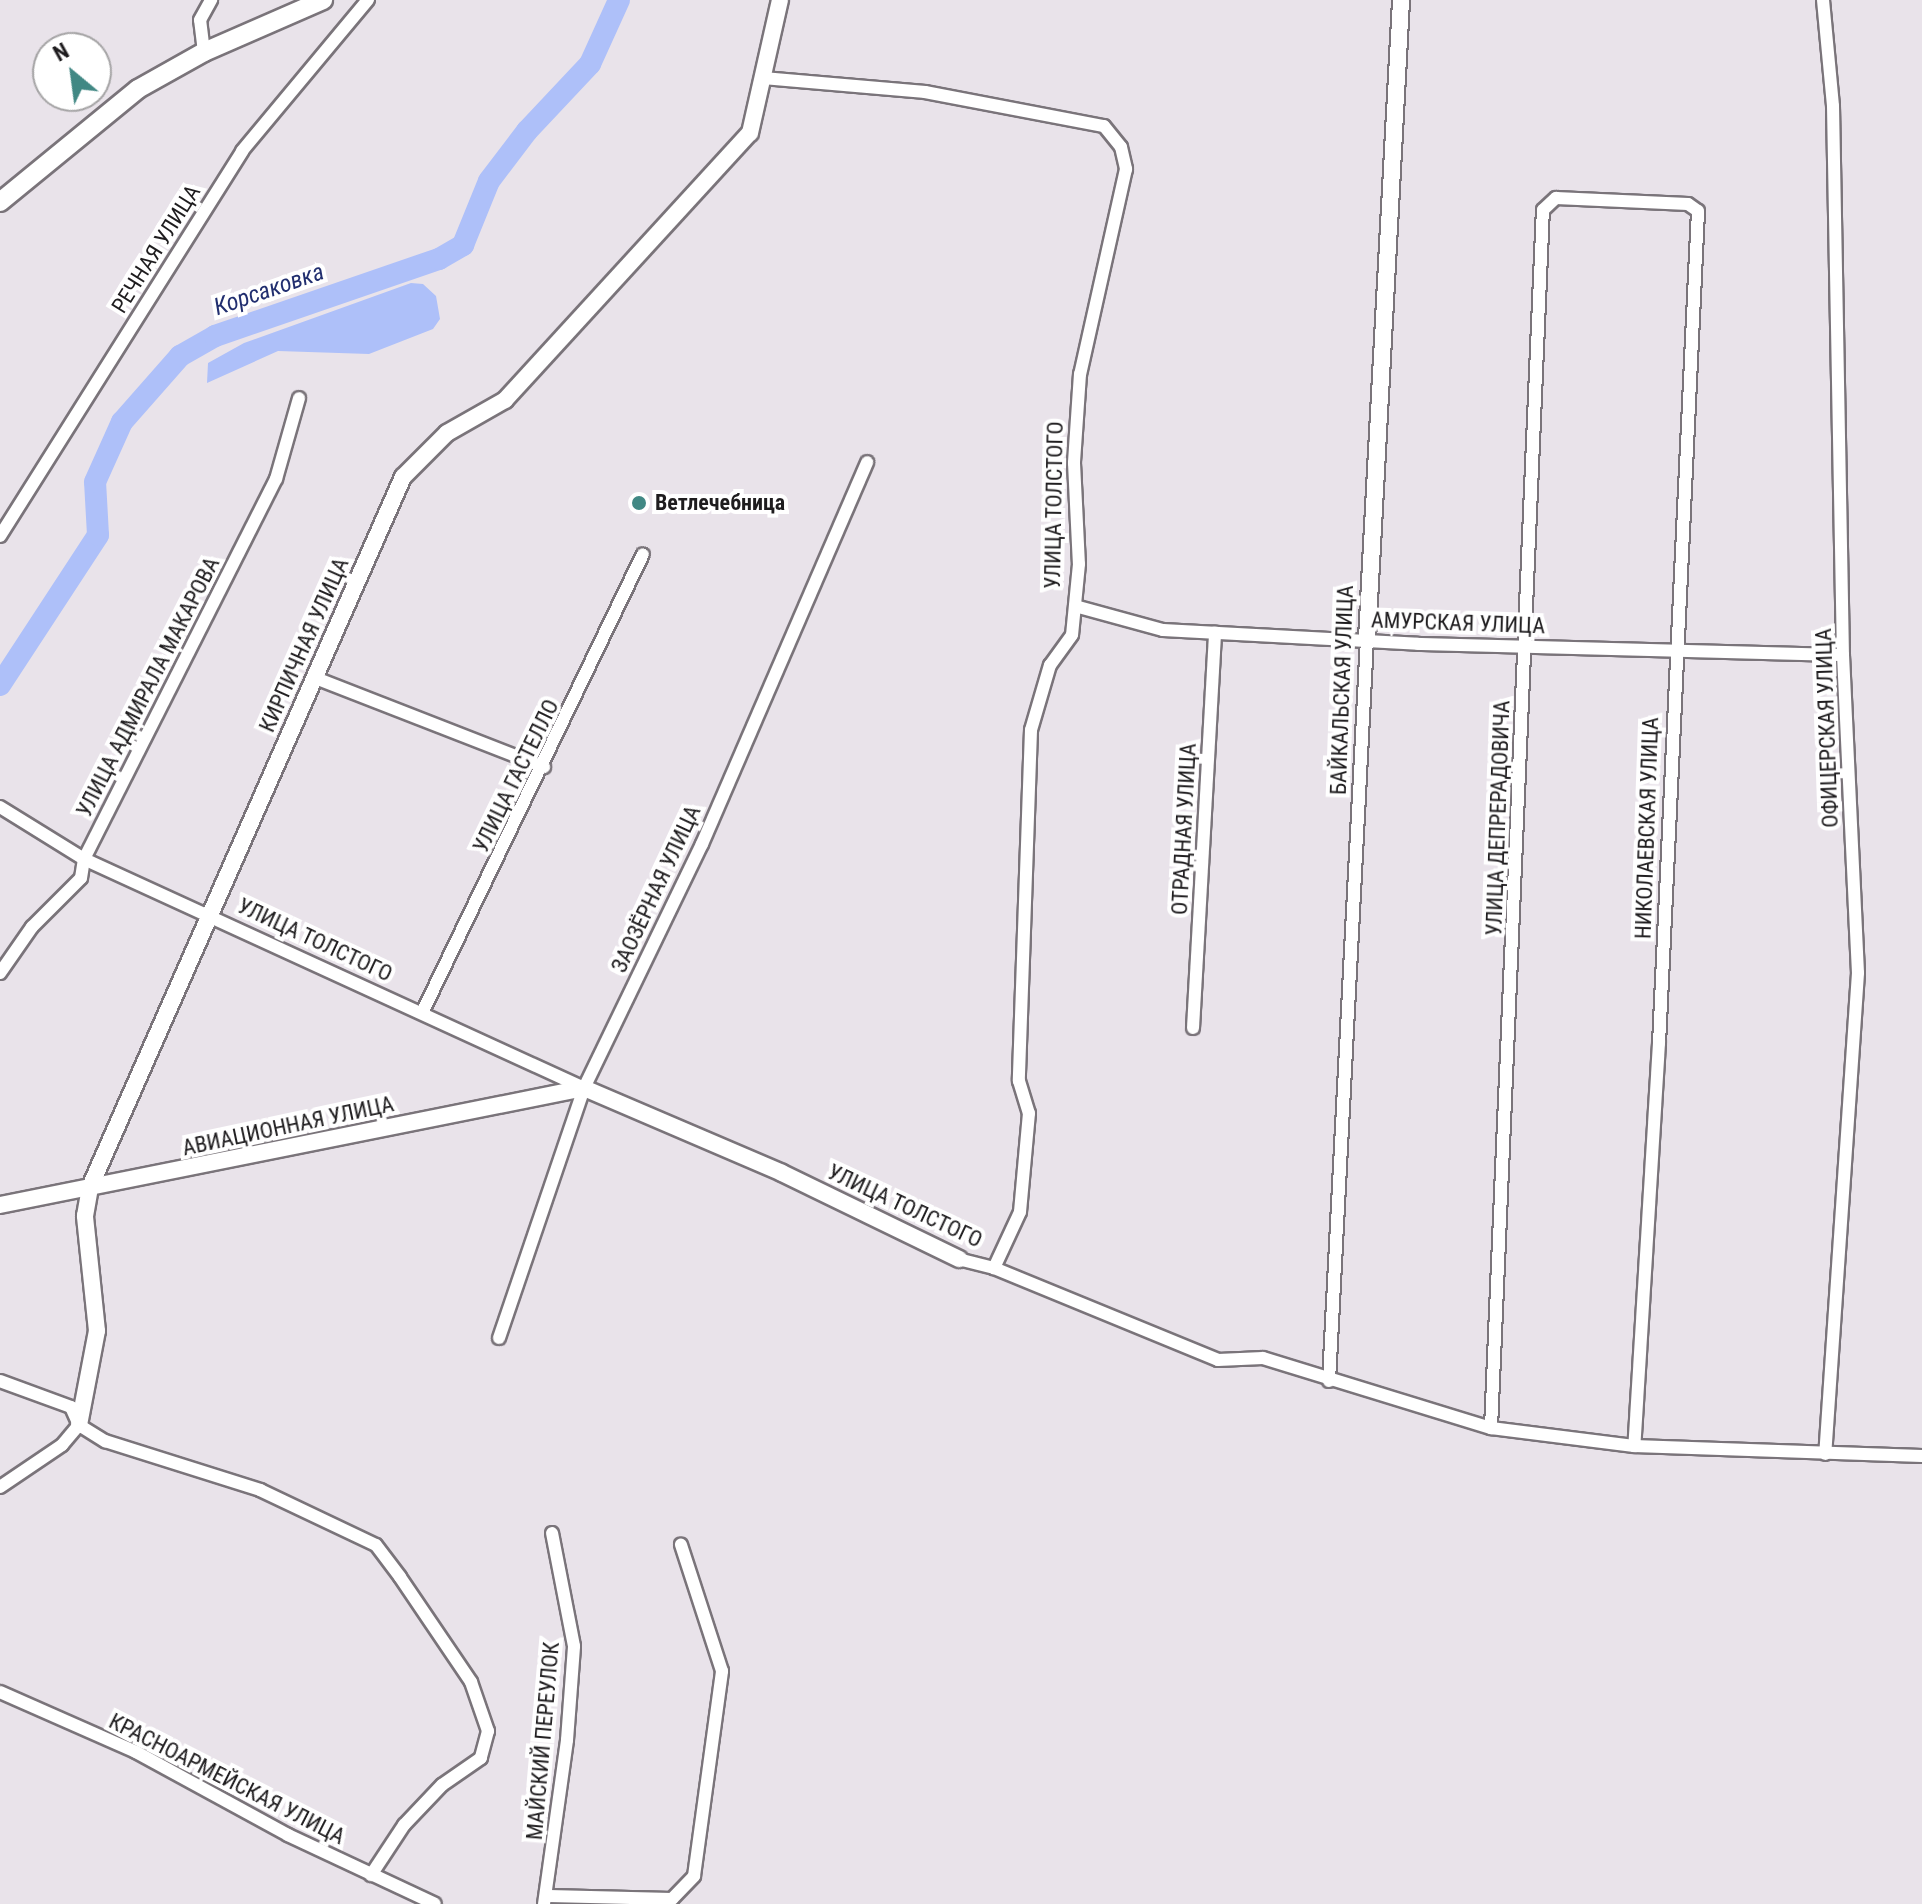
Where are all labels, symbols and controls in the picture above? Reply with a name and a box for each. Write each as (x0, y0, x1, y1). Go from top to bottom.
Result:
north arrow (32, 32, 112, 112)
text: N (49, 38, 73, 67)
street label: РЕЧНАЯ УЛИЦА (106, 180, 206, 318)
water label: Корсаковка (210, 258, 328, 322)
street label: УЛИЦА ТОЛСТОГО (1039, 421, 1069, 589)
place label: Ветлечебница (655, 490, 785, 516)
marker: Ветлечебница (630, 494, 648, 512)
street label: УЛИЦА АДМИРАЛА МАКАРОВА (71, 553, 225, 821)
street label: КИРПИЧНАЯ УЛИЦА (254, 554, 354, 736)
street label: БАЙКАЛЬСКАЯ УЛИЦА (1325, 585, 1359, 795)
street label: АМУРСКАЯ УЛИЦА (1371, 607, 1545, 639)
street label: ОФИЦЕРСКАЯ УЛИЦА (1810, 628, 1844, 828)
street label: УЛИЦА ГАСТЕЛЛО (468, 695, 564, 857)
street label: УЛИЦА ДЕПРЕРАДОВИЧА (1481, 700, 1515, 936)
street label: НИКОЛАЕВСКАЯ УЛИЦА (1630, 717, 1664, 939)
street label: ОТРАДНАЯ УЛИЦА (1166, 742, 1202, 916)
street label: ЗАОЗЁРНАЯ УЛИЦА (606, 801, 706, 977)
street label: УЛИЦА ТОЛСТОГО (233, 893, 397, 987)
street label: АВИАЦИОННАЯ УЛИЦА (180, 1091, 396, 1161)
street label: УЛИЦА ТОЛСТОГО (823, 1159, 987, 1253)
street label: МАЙСКИЙ ПЕРЕУЛОК (521, 1641, 565, 1841)
street label: КРАСНОАРМЕЙСКАЯ УЛИЦА (105, 1708, 349, 1850)

